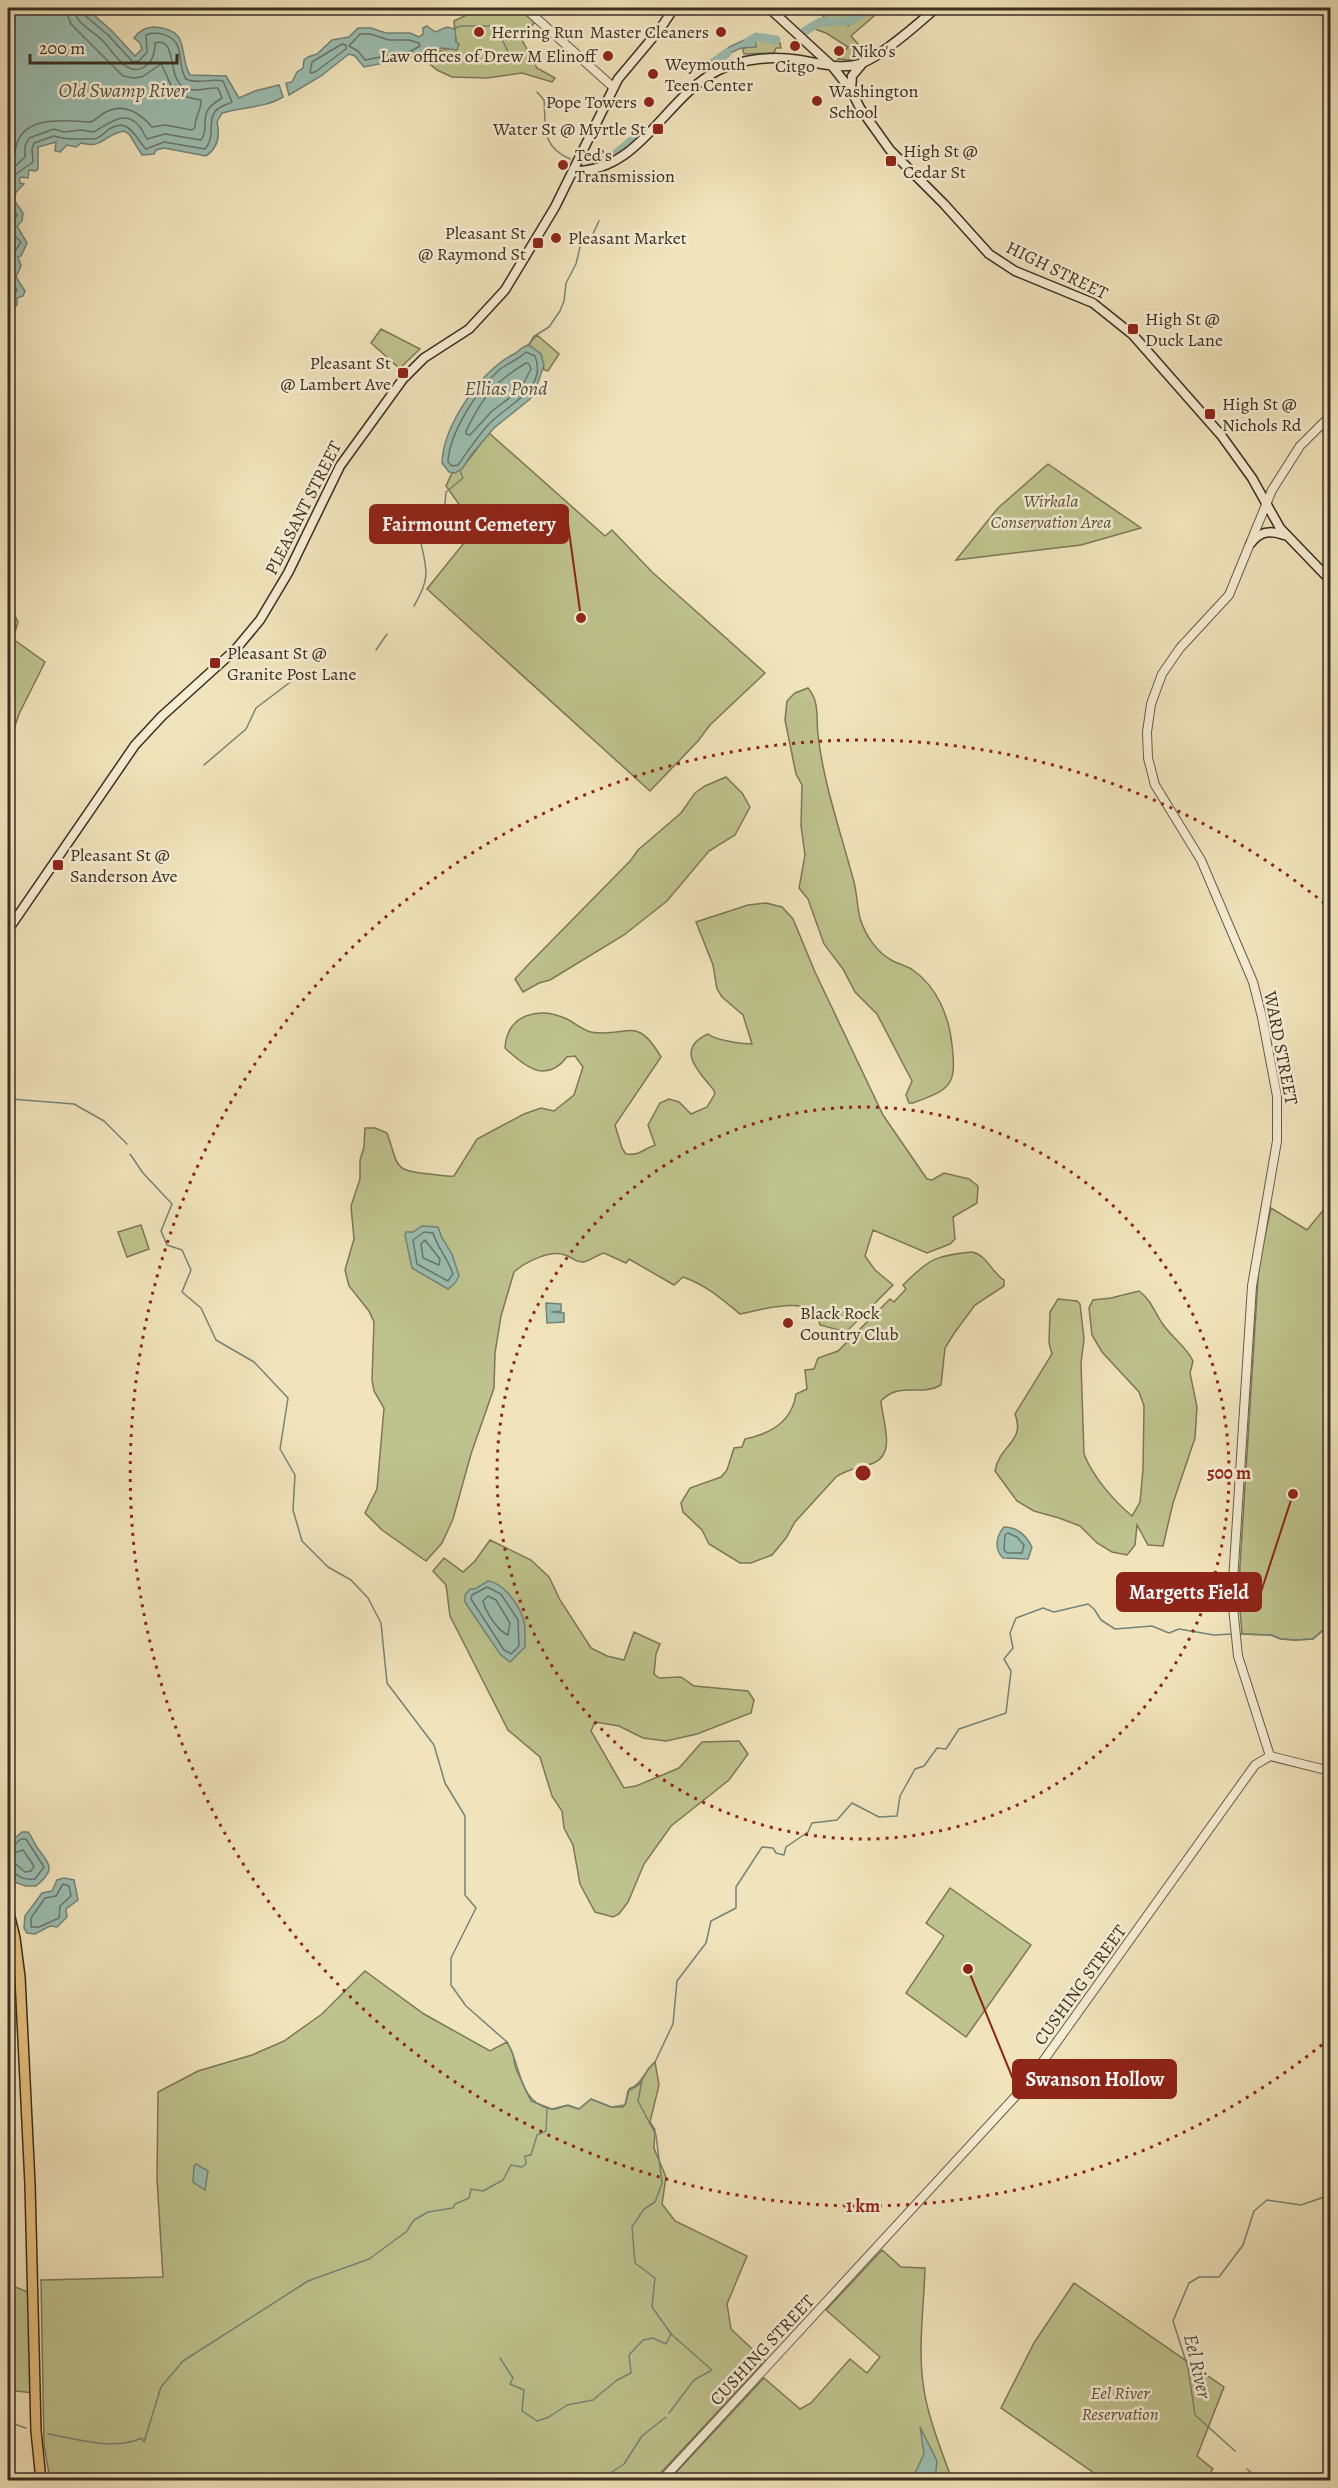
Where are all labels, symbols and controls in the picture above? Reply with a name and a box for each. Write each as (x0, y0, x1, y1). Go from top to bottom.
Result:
place label: Herring Run (491, 20, 584, 44)
place label: Master Cleaners (590, 20, 709, 44)
marker: Herring Run (472, 25, 486, 39)
marker: Master Cleaners (714, 25, 728, 39)
scale bar (30, 27, 177, 65)
text: 200 m (39, 36, 85, 60)
marker: Citgo (788, 39, 802, 53)
place label: Niko's (851, 39, 896, 63)
place label: Law offices of Drew M Elinoff (380, 44, 599, 68)
marker: Niko's (832, 44, 846, 58)
marker: Law offices of Drew M Elinoff (601, 49, 615, 63)
place label: Weymouth Teen Center (664, 52, 753, 97)
place label: Citgo (775, 54, 815, 78)
marker: Weymouth Teen Center (646, 67, 660, 81)
water label: Old Swamp River (59, 77, 188, 104)
place label: Washington School (828, 79, 918, 124)
place label: Pope Towers (546, 90, 637, 114)
marker: Washington School (810, 94, 824, 108)
marker: Pope Towers (642, 95, 656, 109)
place label: Water St @ Myrtle St (492, 117, 646, 141)
marker: Water St @ Myrtle St (651, 122, 665, 136)
place label: High St @ Cedar St (903, 139, 978, 184)
place label: Ted's Transmission (575, 143, 675, 188)
marker: High St @ Cedar St (884, 154, 898, 168)
marker: Ted's Transmission (556, 158, 570, 172)
place label: Pleasant St @ Raymond St (418, 221, 526, 266)
place label: Pleasant Market (568, 226, 687, 250)
marker: Pleasant Market (549, 231, 563, 245)
street label: HIGH STREET (1002, 235, 1112, 305)
marker: Pleasant St @ Raymond St (531, 236, 545, 250)
place label: High St @ Duck Lane (1145, 307, 1223, 352)
marker: High St @ Duck Lane (1126, 322, 1140, 336)
place label: Pleasant St @ Lambert Ave (280, 351, 391, 396)
marker: Pleasant St @ Lambert Ave (396, 366, 410, 380)
water label: Ellias Pond (465, 375, 548, 402)
place label: High St @ Nichols Rd (1222, 392, 1302, 437)
marker: High St @ Nichols Rd (1203, 407, 1217, 421)
street label: PLEASANT STREET (259, 437, 347, 579)
park label: Wirkala Conservation Area (991, 489, 1111, 534)
callout: Fairmount Cemetery (370, 505, 568, 543)
text: Fairmount Cemetery (382, 511, 557, 538)
place label: Pleasant St @ Granite Post Lane (227, 641, 357, 686)
marker: Pleasant St @ Granite Post Lane (208, 656, 222, 670)
place label: Pleasant St @ Sanderson Ave (70, 843, 178, 888)
marker: Pleasant St @ Sanderson Ave (51, 858, 65, 872)
street label: WARD STREET (1258, 988, 1304, 1107)
place label: Black Rock Country Club (800, 1301, 899, 1346)
marker: Black Rock Country Club (781, 1316, 795, 1330)
text: 500 m (1207, 1461, 1251, 1485)
centre of rings (853, 1463, 873, 1483)
callout: Margetts Field (1117, 1573, 1261, 1611)
text: Margetts Field (1129, 1579, 1249, 1606)
street label: CUSHING STREET (1028, 1920, 1132, 2050)
callout: Swanson Hollow (1013, 2060, 1176, 2098)
text: Swanson Hollow (1025, 2066, 1165, 2093)
text: 1 km (846, 2194, 880, 2218)
street label: CUSHING STREET (704, 2289, 820, 2411)
water label: Eel River (1177, 2331, 1218, 2402)
park label: Eel River Reservation (1081, 2381, 1159, 2426)

